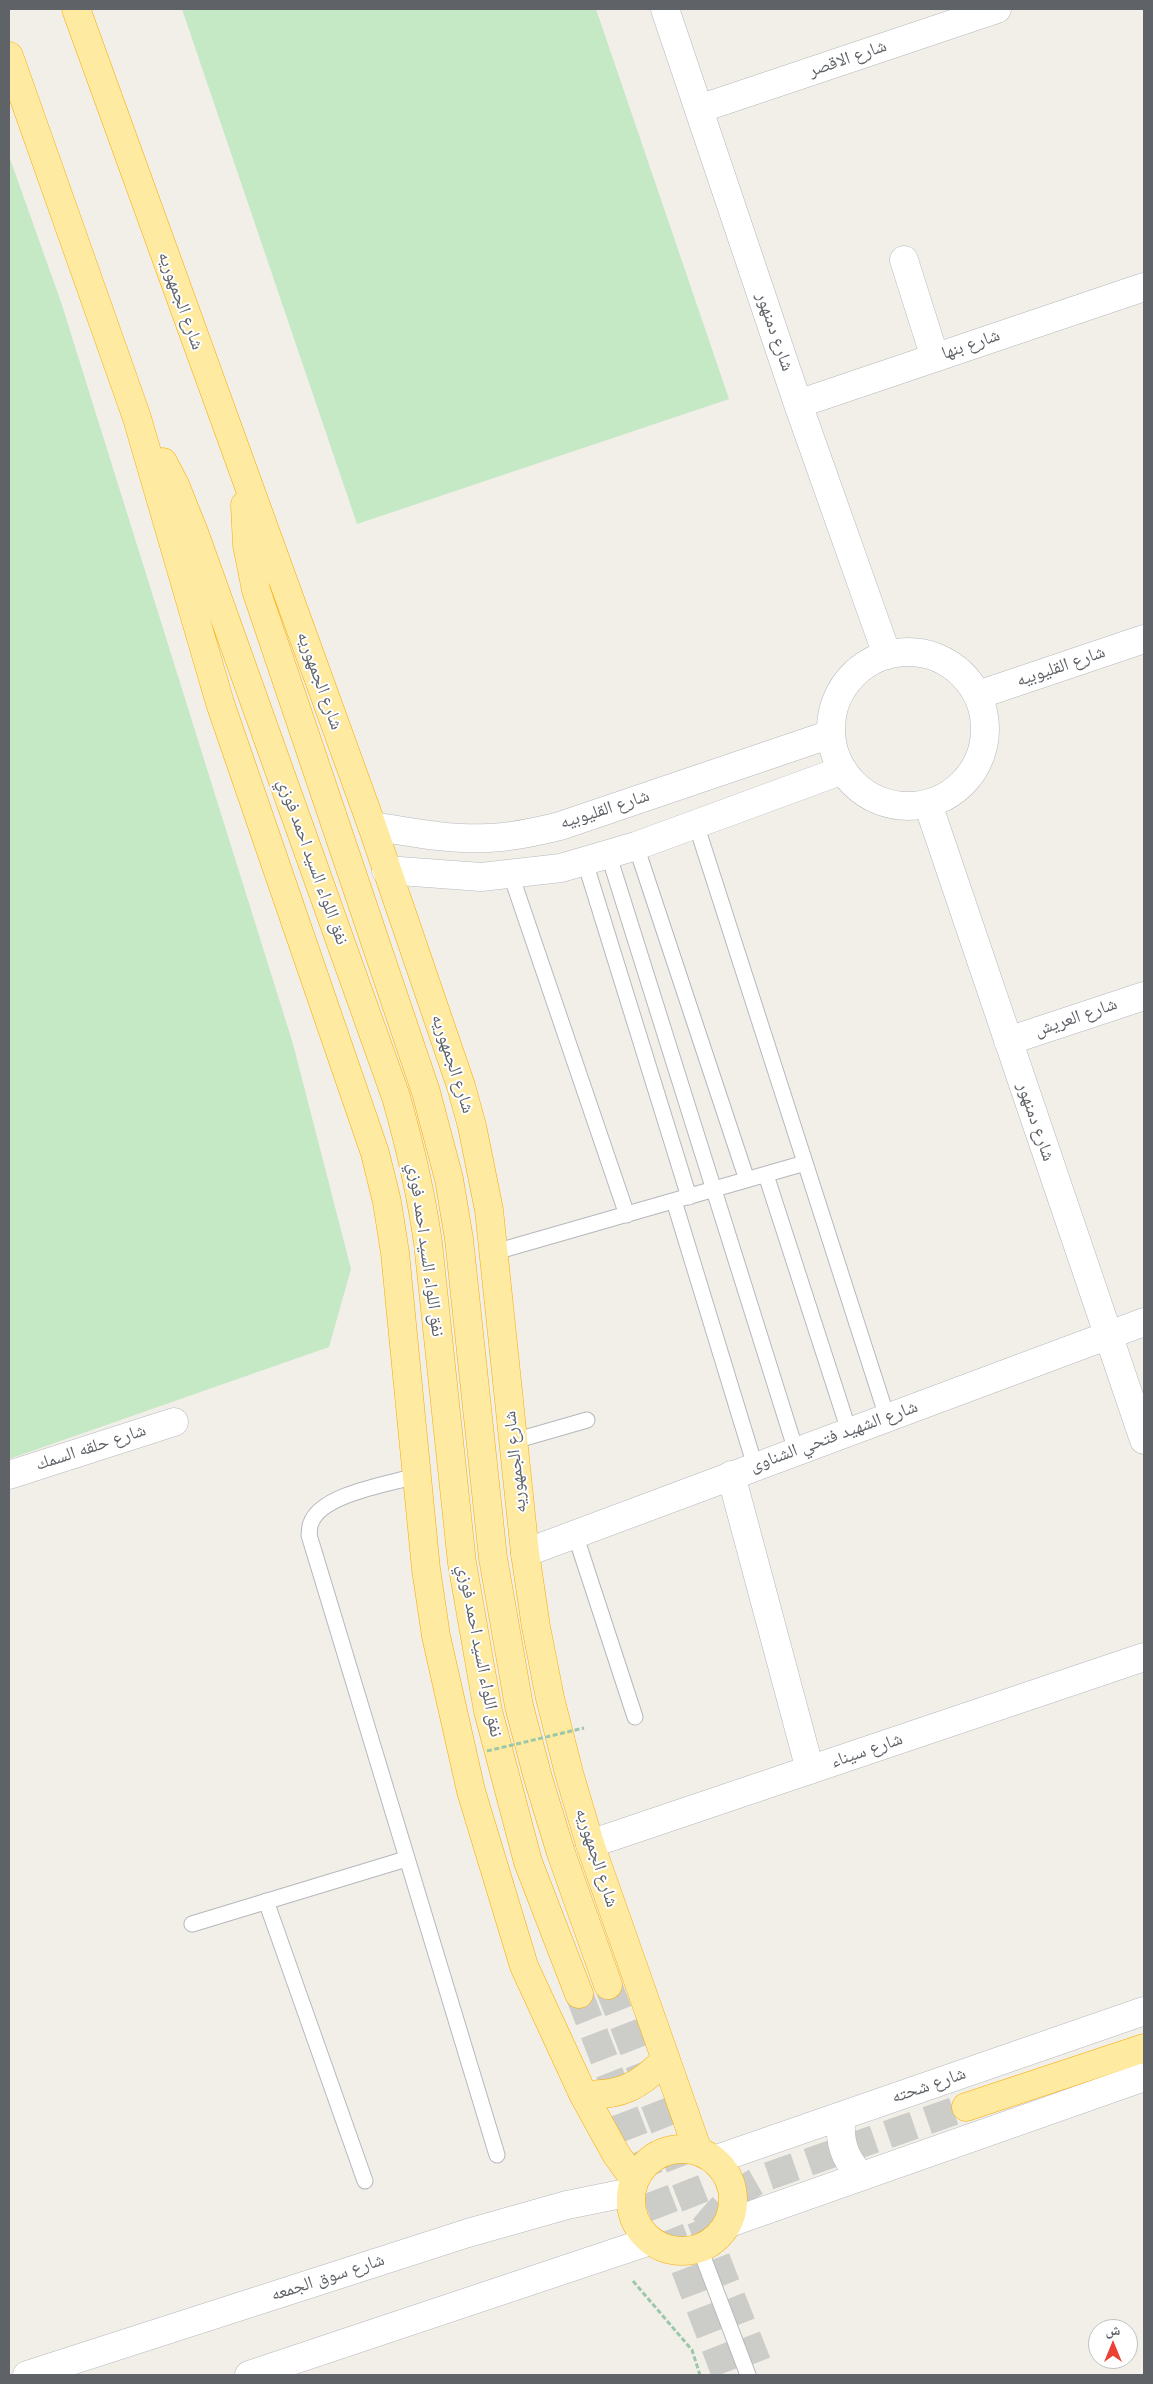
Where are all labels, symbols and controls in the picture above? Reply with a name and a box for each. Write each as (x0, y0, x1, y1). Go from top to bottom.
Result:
street label: شارع الاقصر (806, 36, 890, 82)
street label: شارع الجمهوريه (152, 249, 208, 353)
street label: شارع دمنهور (750, 290, 798, 374)
street label: شارع بنها (939, 325, 1003, 365)
street label: شارع الجمهوريه (291, 629, 347, 733)
street label: شارع القليوبيه (1014, 642, 1108, 692)
street label: نفق اللواء السيد احمد فوزي (272, 776, 352, 948)
street label: شارع القليوبيه (558, 785, 652, 835)
street label: شارع العريش (1032, 994, 1120, 1042)
street label: شارع الجمهوريه (426, 1012, 478, 1116)
street label: شارع دمنهور (1011, 1080, 1059, 1164)
street label: نفق اللواء السيد احمد فوزي (402, 1162, 448, 1338)
street label: شارع الشهيد فتحي الشناوى (747, 1397, 921, 1477)
street label: شارع الجمهوريه (500, 1410, 532, 1514)
street label: شارع حلقه السمك (33, 1420, 149, 1476)
street label: نفق اللواء السيد احمد فوزي (452, 1563, 506, 1739)
street label: شارع سيناء (828, 1729, 906, 1773)
street label: شارع الجمهوريه (570, 1806, 622, 1910)
street label: شارع شحته (889, 2063, 969, 2109)
street label: شارع سوق الجمعه (268, 2249, 388, 2307)
north arrow (1088, 2319, 1138, 2369)
text: ش (1106, 2322, 1120, 2338)

